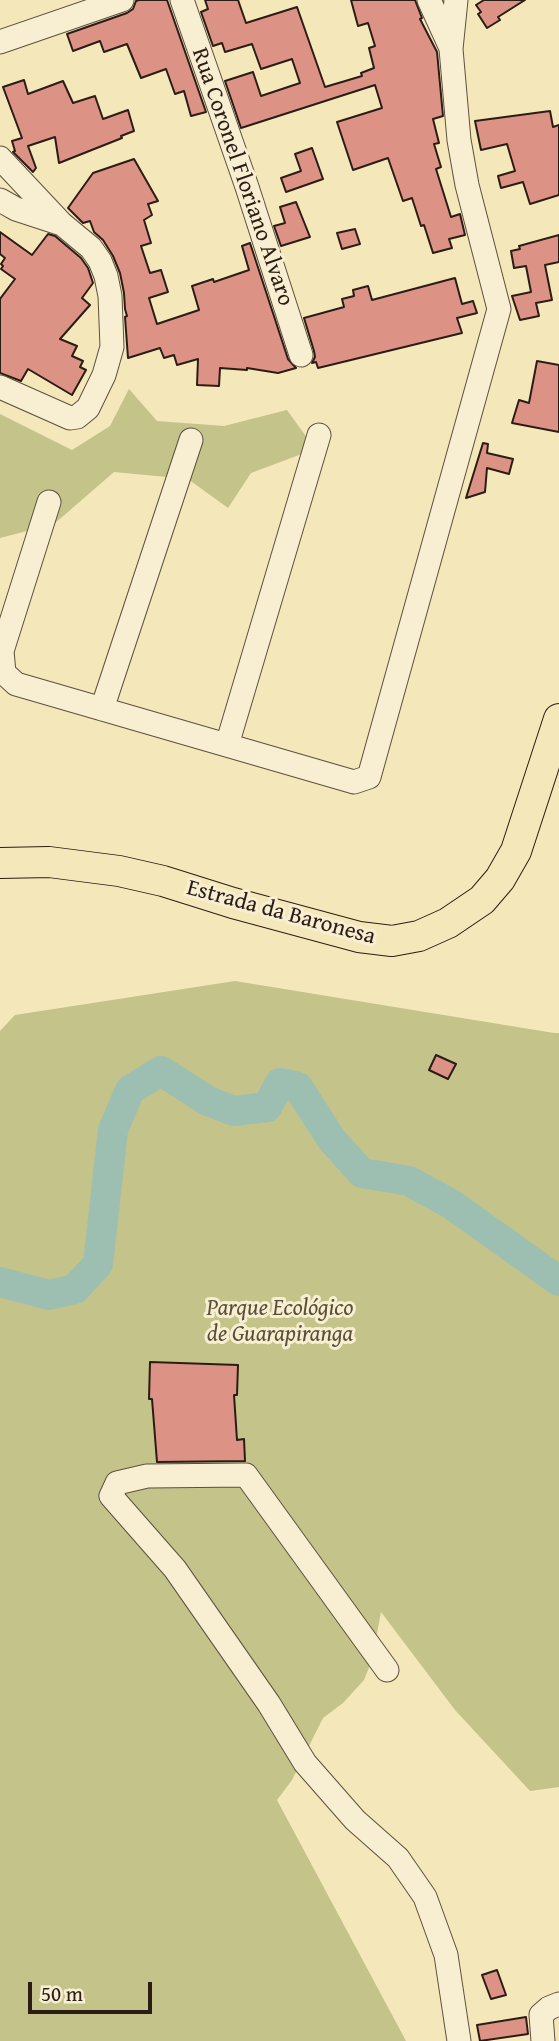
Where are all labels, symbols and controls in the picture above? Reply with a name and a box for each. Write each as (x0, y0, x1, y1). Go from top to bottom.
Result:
street label: Rua Coronel Floriano Alvaro (185, 44, 299, 310)
street label: Estrada da Baronesa (184, 875, 378, 951)
park label: Parque Ecológico de Guarapiranga (207, 1295, 353, 1349)
scale bar (32, 1968, 156, 2012)
text: 50 m (41, 1978, 83, 2009)

